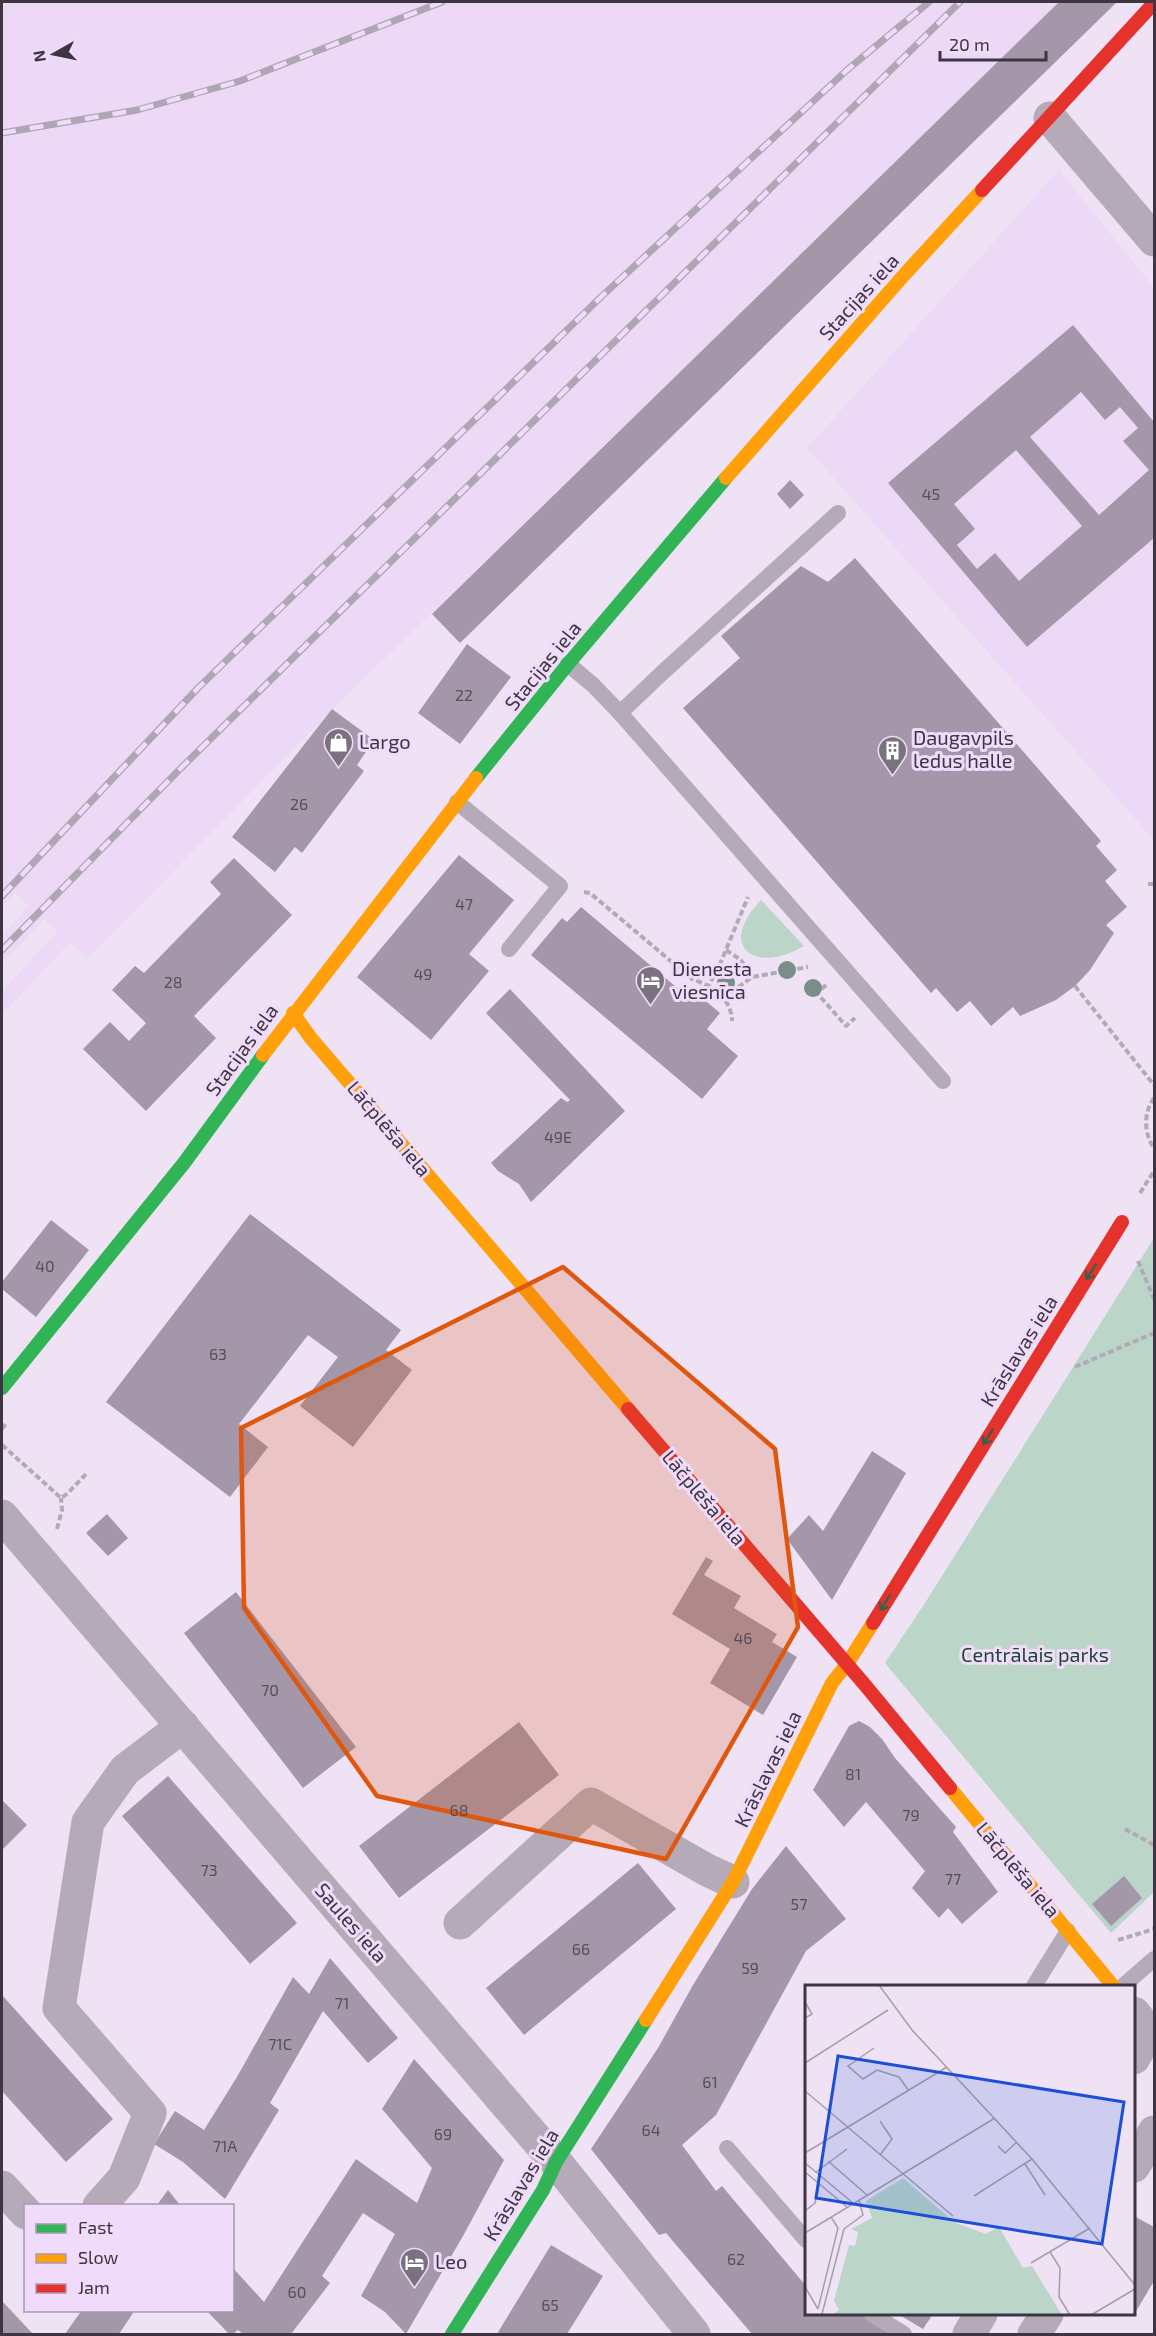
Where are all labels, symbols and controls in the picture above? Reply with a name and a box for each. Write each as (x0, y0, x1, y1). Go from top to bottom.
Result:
north arrow (24, 24, 84, 84)
scale bar (940, 24, 1046, 62)
text: 20 m (949, 33, 990, 55)
text: N (28, 49, 49, 64)
street label: Stacijas iela (813, 248, 903, 344)
house number: 45 (922, 484, 940, 503)
street label: Stacijas iela (499, 616, 585, 715)
house number: 22 (455, 685, 473, 704)
place label: Daugavpils ledus halle (913, 725, 1014, 772)
shop icon: Largo (322, 726, 354, 768)
place label: Largo (359, 729, 411, 753)
building icon: Daugavpils ledus halle (876, 734, 908, 776)
house number: 26 (290, 794, 308, 813)
house number: 47 (455, 894, 473, 913)
place label: Dienesta viesnīca (672, 956, 752, 1003)
house number: 49 (414, 964, 433, 983)
hotel icon: Dienesta viesnīca (635, 964, 667, 1006)
house number: 28 (164, 972, 182, 991)
street label: Stacijas iela (200, 999, 283, 1100)
street label: Lāčplēša iela (343, 1076, 437, 1181)
house number: 49E (544, 1127, 572, 1146)
house number: 40 (35, 1256, 55, 1275)
one-way arrow (1084, 1263, 1097, 1280)
street label: Krāslavas iela (974, 1290, 1062, 1411)
house number: 63 (209, 1344, 227, 1363)
one-way arrow (982, 1428, 994, 1445)
street label: Lāčplēša iela (658, 1445, 752, 1550)
one-way arrow (878, 1594, 890, 1611)
house number: 46 (734, 1628, 753, 1647)
park label: Centrālais parks (961, 1642, 1109, 1666)
house number: 70 (261, 1680, 279, 1699)
street label: Krāslavas iela (729, 1706, 806, 1831)
house number: 81 (845, 1764, 861, 1783)
house number: 68 (450, 1800, 468, 1819)
house number: 79 (902, 1805, 920, 1824)
street label: Lāčplēša iela (972, 1817, 1066, 1922)
house number: 73 (200, 1860, 218, 1879)
house number: 77 (945, 1869, 961, 1888)
street label: Saules iela (311, 1878, 393, 1967)
house number: 57 (791, 1894, 807, 1913)
house number: 66 (572, 1939, 590, 1958)
house number: 59 (741, 1958, 759, 1977)
inset map (805, 1985, 1135, 2315)
house number: 71 (335, 1993, 349, 2012)
house number: 71C (268, 2034, 292, 2053)
house number: 61 (702, 2072, 718, 2091)
house number: 64 (642, 2120, 661, 2139)
house number: 69 (434, 2124, 452, 2143)
street label: Krāslavas iela (477, 2124, 563, 2245)
house number: 71A (213, 2136, 237, 2155)
legend (24, 2204, 234, 2312)
text: Fast (78, 2216, 113, 2238)
text: Slow (78, 2246, 119, 2268)
hotel icon: Leo (398, 2246, 430, 2288)
place label: Leo (435, 2249, 467, 2273)
house number: 62 (727, 2249, 745, 2268)
text: Jam (78, 2276, 110, 2298)
house number: 60 (288, 2282, 306, 2301)
house number: 65 (541, 2295, 559, 2314)

